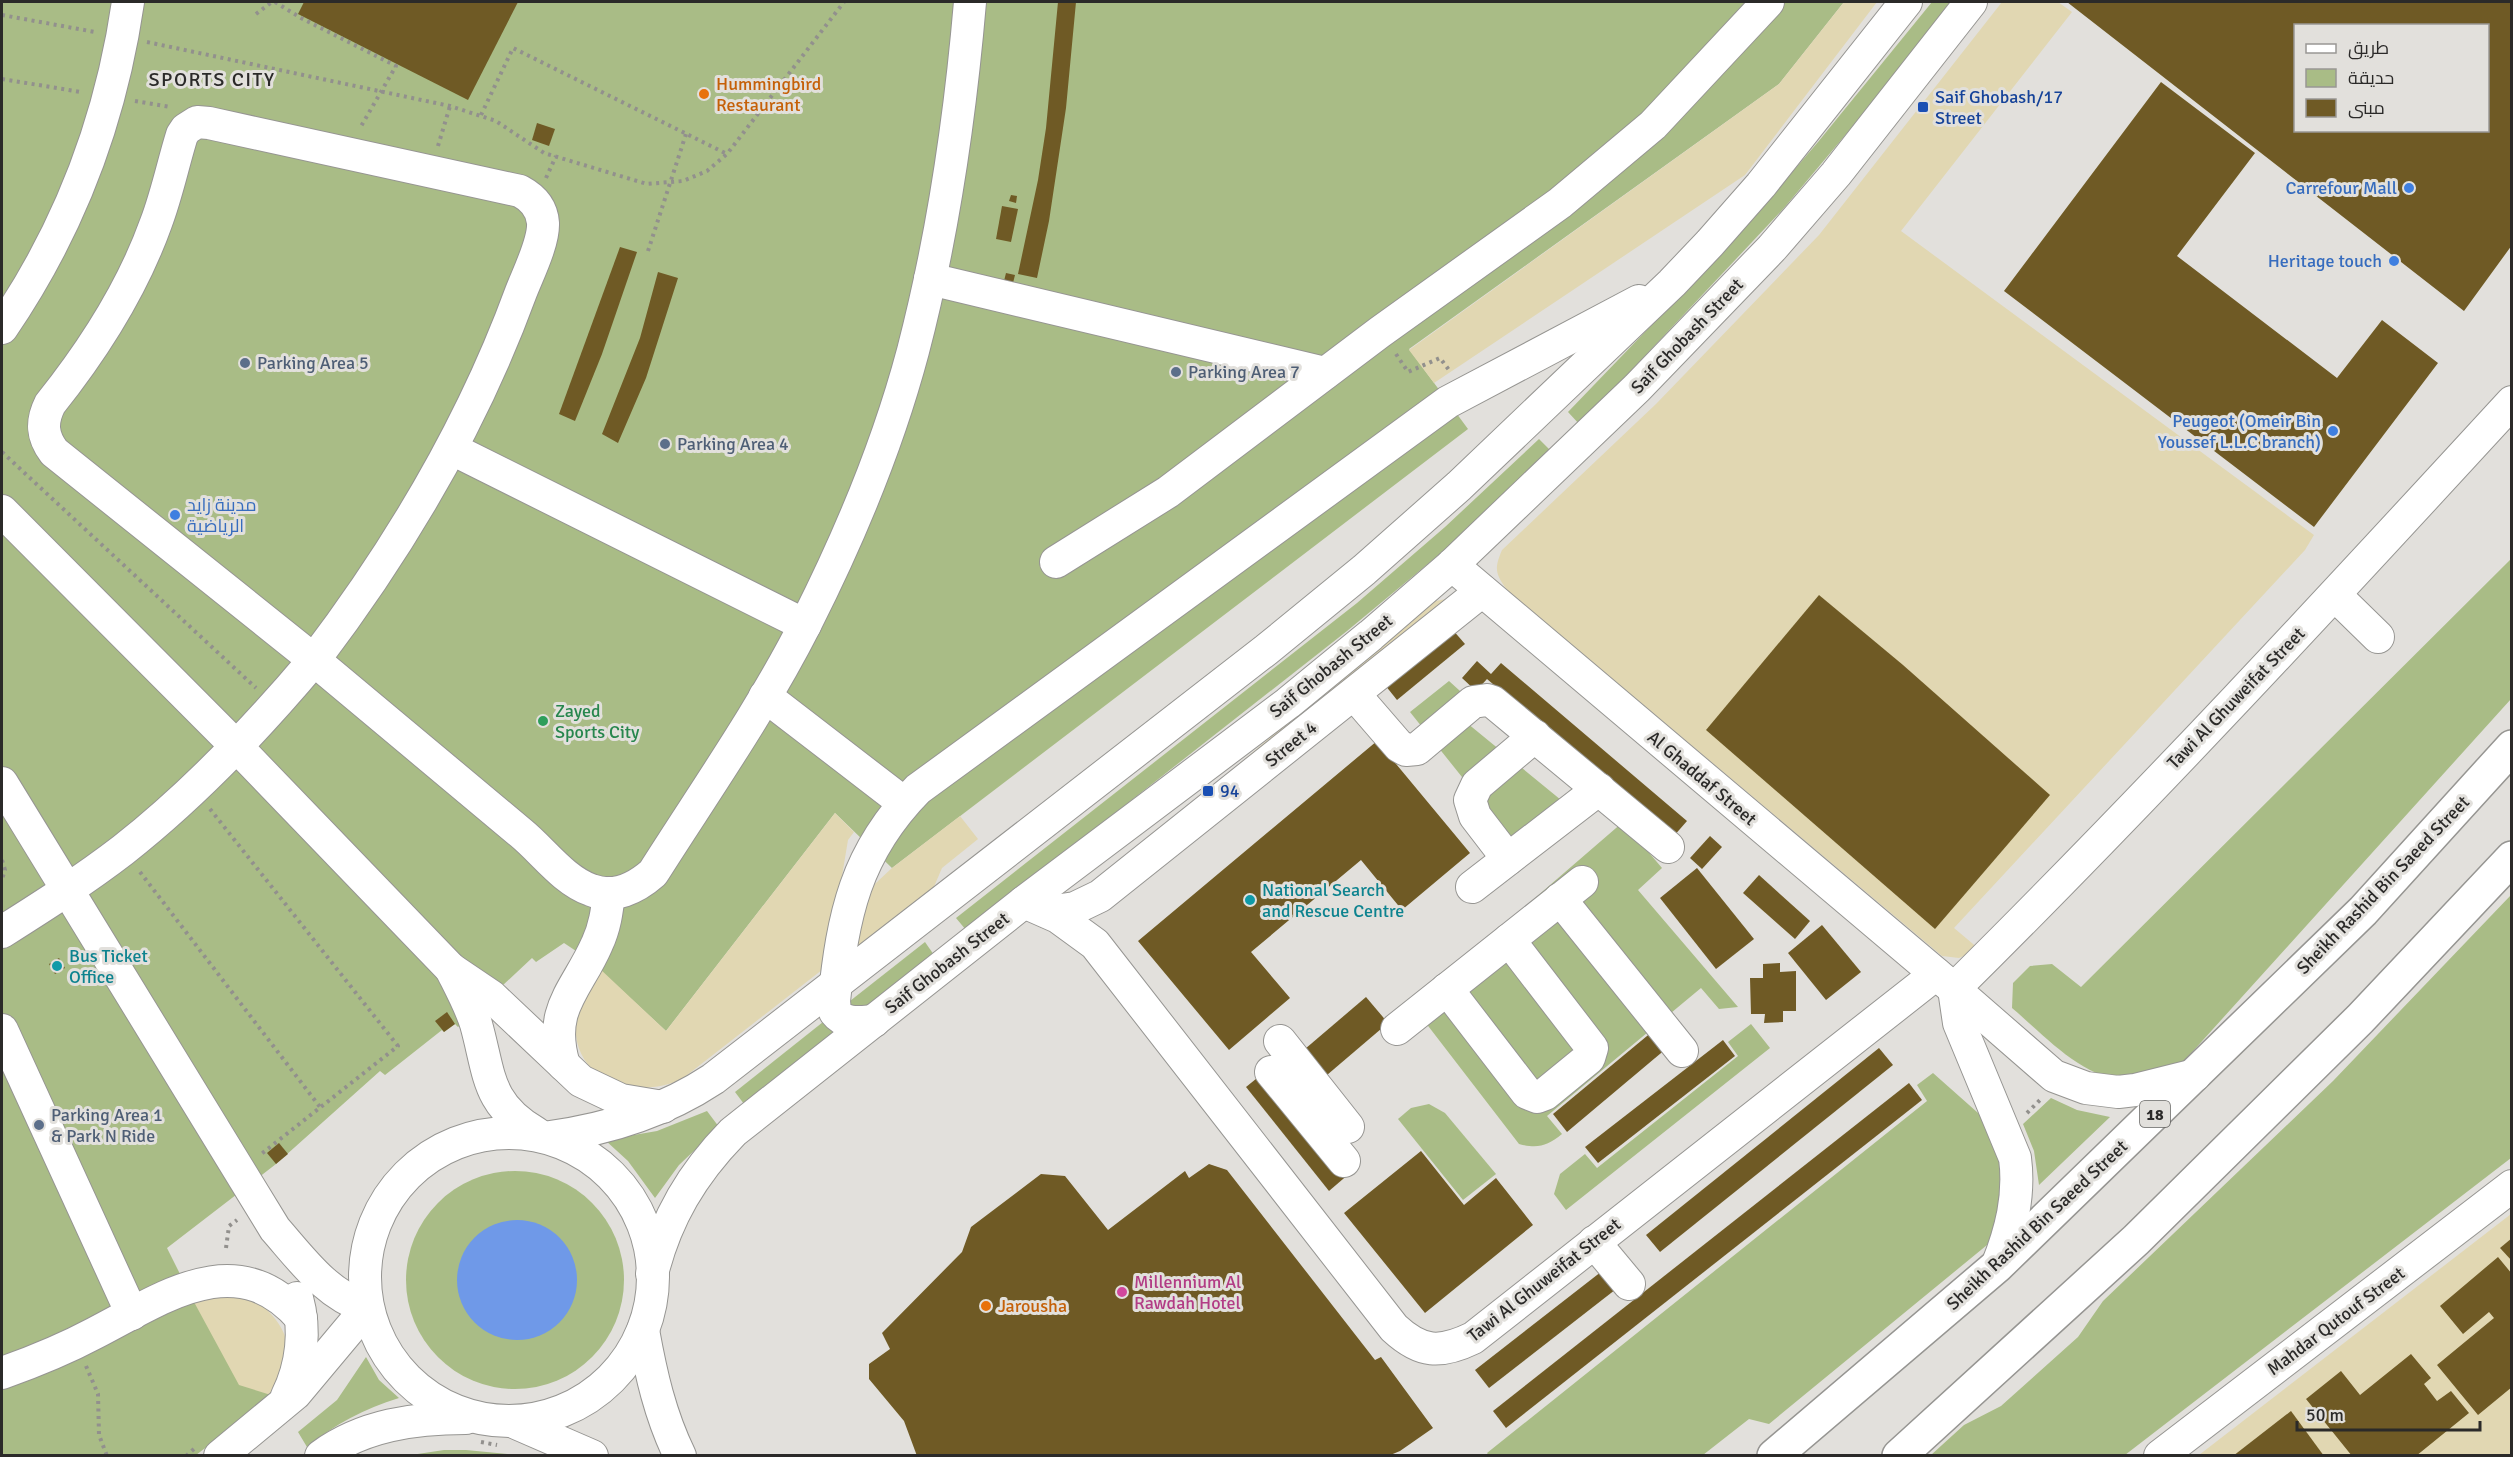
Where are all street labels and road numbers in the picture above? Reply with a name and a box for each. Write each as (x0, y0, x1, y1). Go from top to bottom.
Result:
street label: Saif Ghobash Street (1626, 274, 1748, 398)
street label: Saif Ghobash Street (1265, 610, 1397, 722)
street label: Tawi Al Ghuweifat Street (2163, 623, 2309, 773)
street label: Street 4 (1261, 716, 1322, 772)
street label: Al Ghaddaf Street (1643, 726, 1761, 830)
street label: Sheikh Rashid Bin Saeed Street (2292, 791, 2474, 979)
street label: Saif Ghobash Street (880, 908, 1014, 1018)
road number: 18 (2140, 1101, 2170, 1127)
street label: Sheikh Rashid Bin Saeed Street (1942, 1135, 2132, 1315)
street label: Tawi Al Ghuweifat Street (1463, 1213, 1625, 1347)
street label: Mahdar Qutouf Street (2263, 1262, 2409, 1380)

